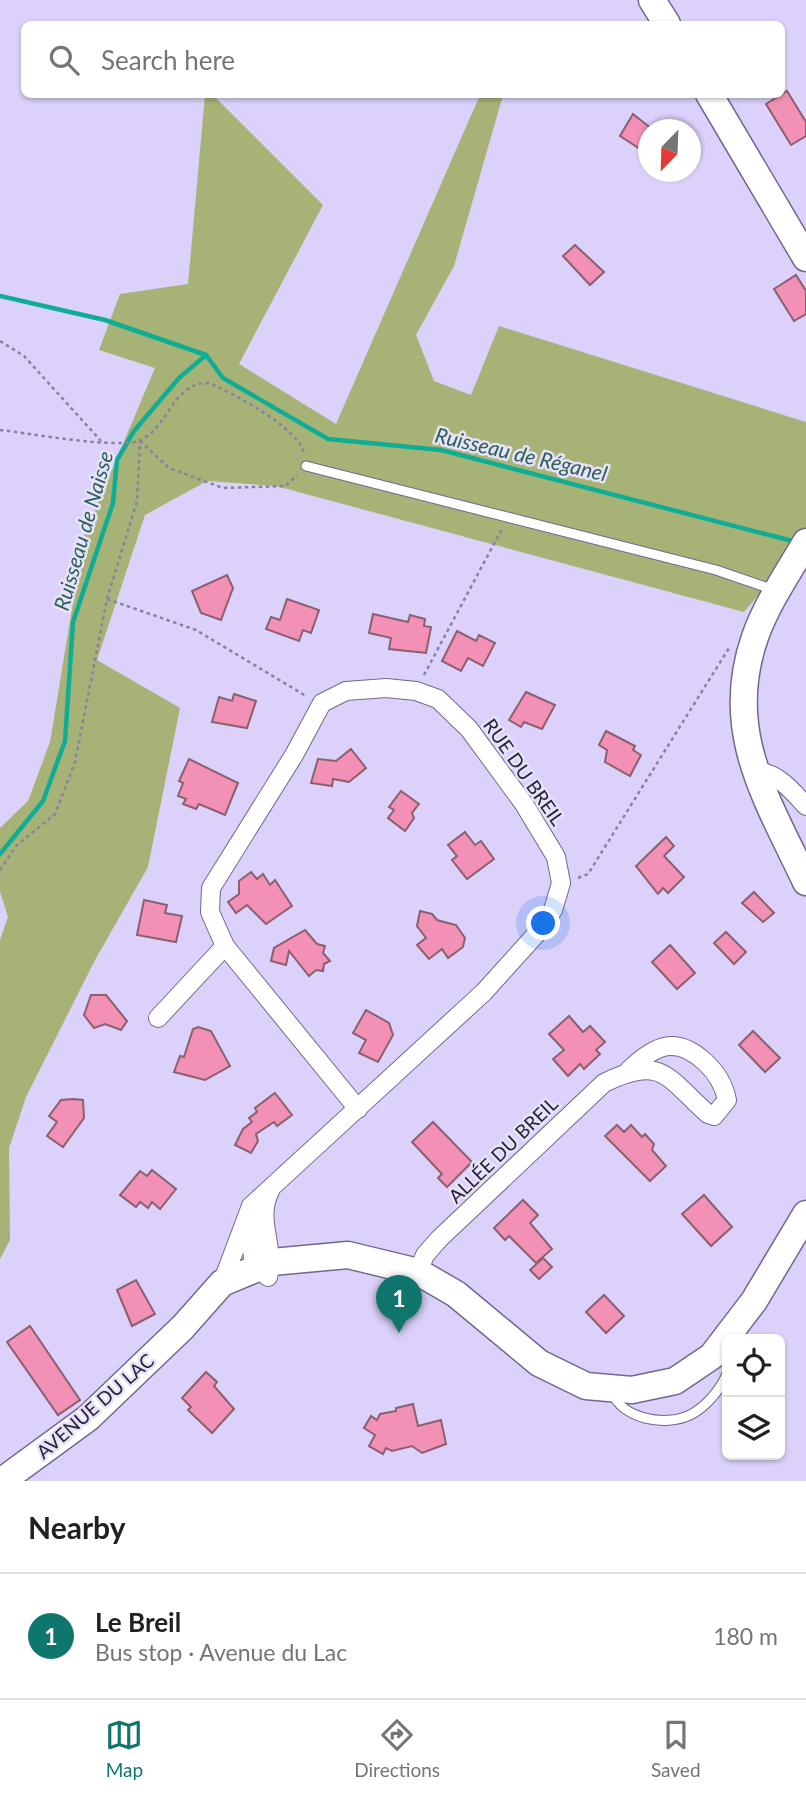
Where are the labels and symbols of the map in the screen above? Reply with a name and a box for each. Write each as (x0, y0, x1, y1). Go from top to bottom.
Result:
north arrow (638, 119, 701, 182)
water label: Ruisseau de Réganel (433, 422, 610, 486)
water label: Ruisseau de Naisse (48, 448, 117, 613)
street label: RUE DU BREIL (479, 714, 570, 830)
your location (526, 906, 560, 940)
street label: ALLÉE DU BREIL (443, 1092, 562, 1207)
pin: 1 (376, 1275, 422, 1333)
street label: AVENUE DU LAC (31, 1348, 158, 1463)

